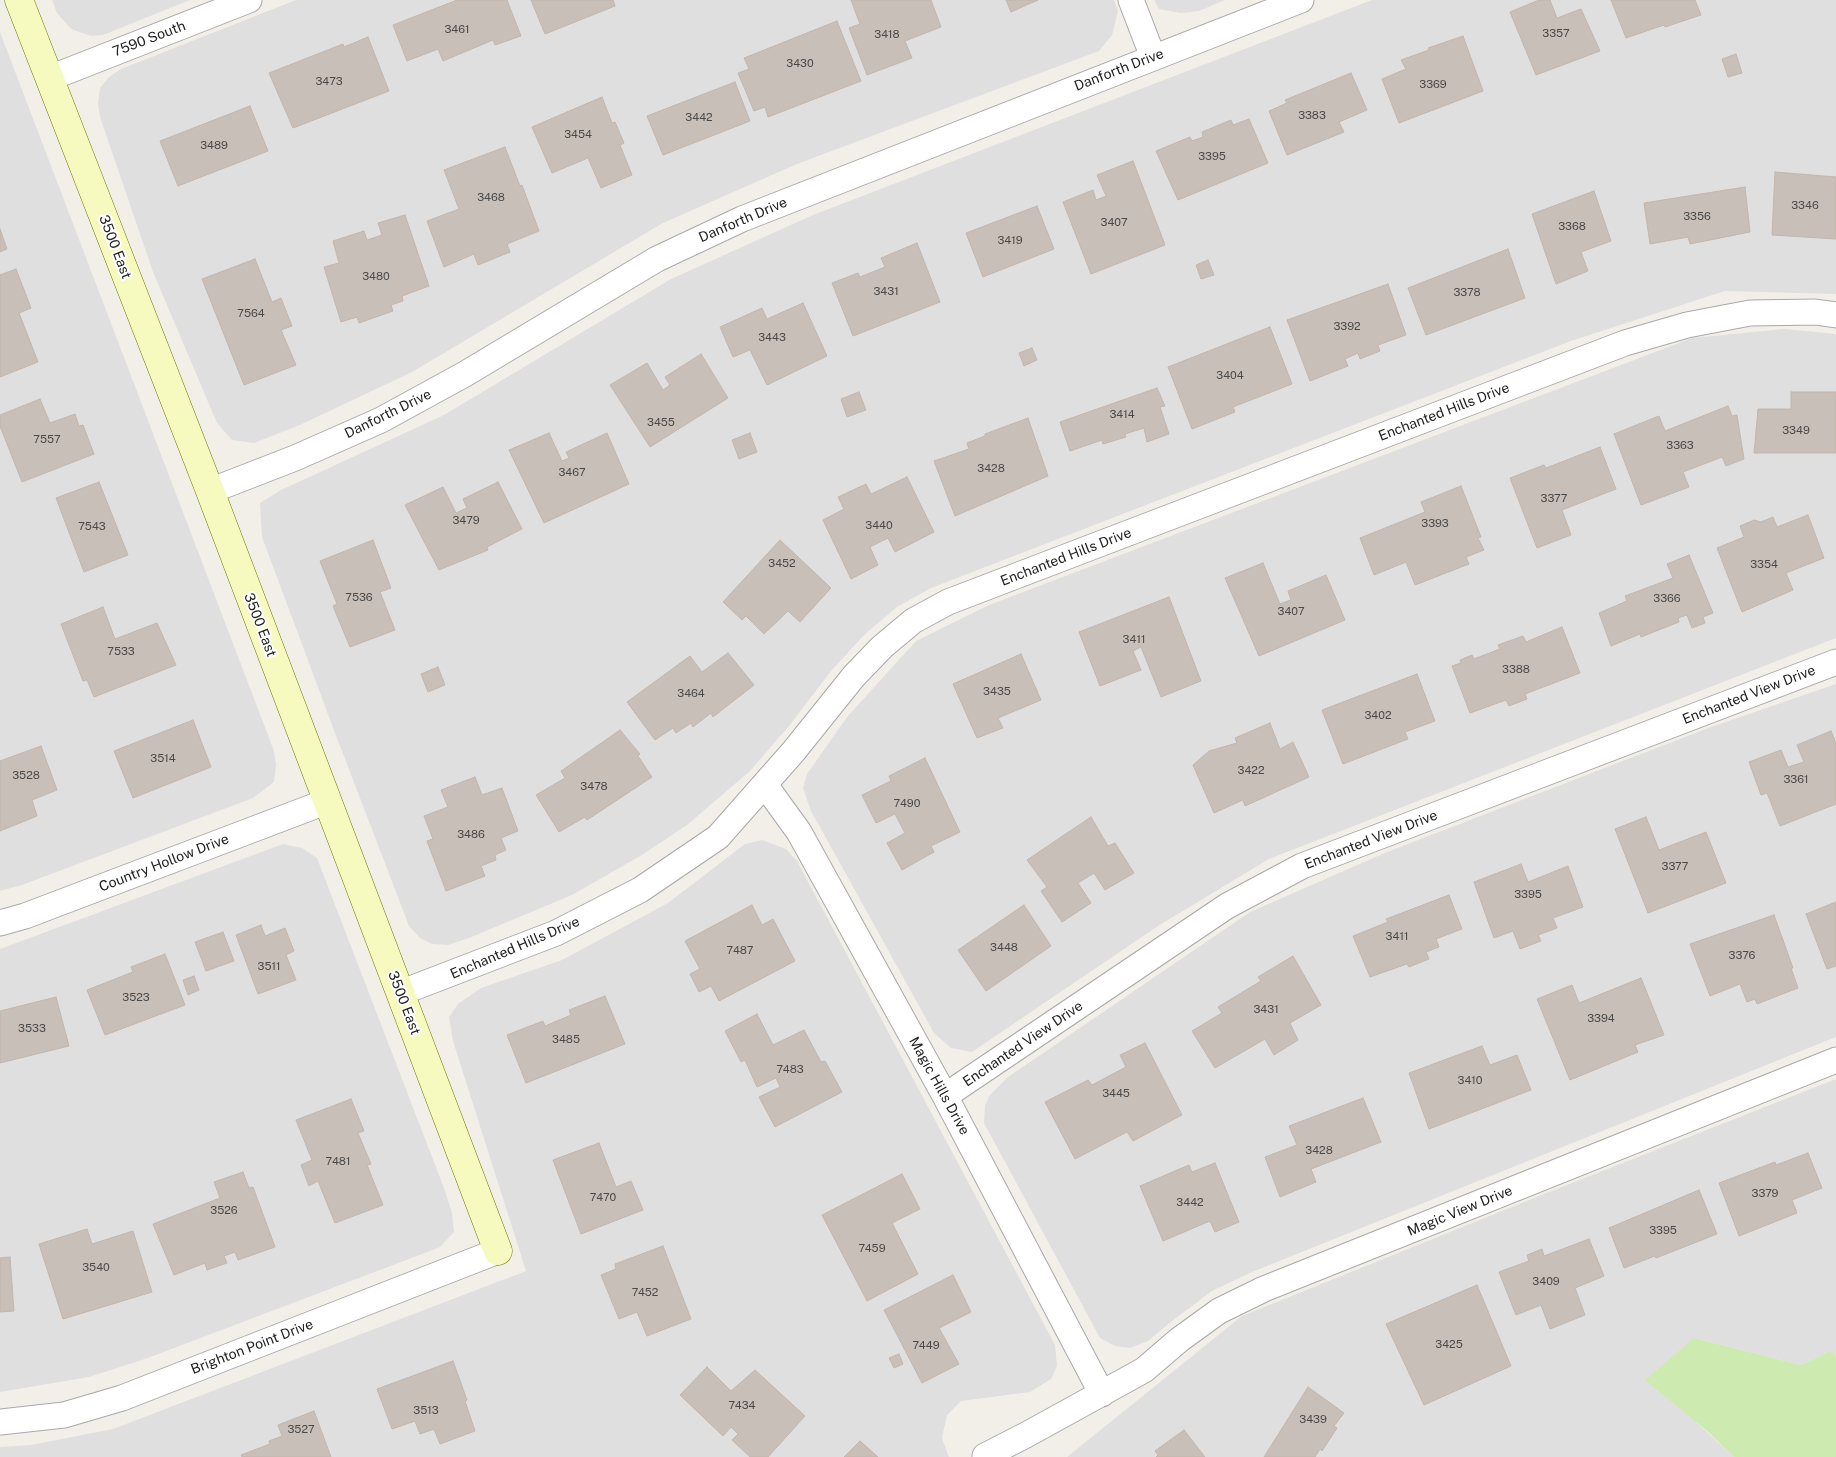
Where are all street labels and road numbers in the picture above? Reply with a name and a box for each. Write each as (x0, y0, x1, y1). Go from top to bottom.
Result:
street label: 7590 South (110, 17, 188, 61)
street label: Danforth Drive (1072, 45, 1166, 95)
street label: Danforth Drive (696, 194, 790, 246)
street label: 3500 East (95, 213, 135, 281)
street label: Enchanted Hills Drive (1376, 379, 1512, 445)
street label: Danforth Drive (342, 386, 434, 442)
street label: Enchanted Hills Drive (998, 524, 1134, 590)
street label: 3500 East (240, 591, 280, 659)
street label: Enchanted View Drive (1680, 662, 1818, 728)
street label: Enchanted View Drive (1302, 807, 1440, 873)
street label: Country Hollow Drive (97, 831, 231, 895)
street label: Enchanted Hills Drive (448, 913, 582, 983)
street label: 3500 East (384, 969, 424, 1037)
street label: Enchanted View Drive (960, 998, 1086, 1090)
street label: Magic Hills Drive (905, 1034, 973, 1138)
street label: Magic View Drive (1405, 1182, 1515, 1240)
street label: Brighton Point Drive (188, 1316, 316, 1378)

